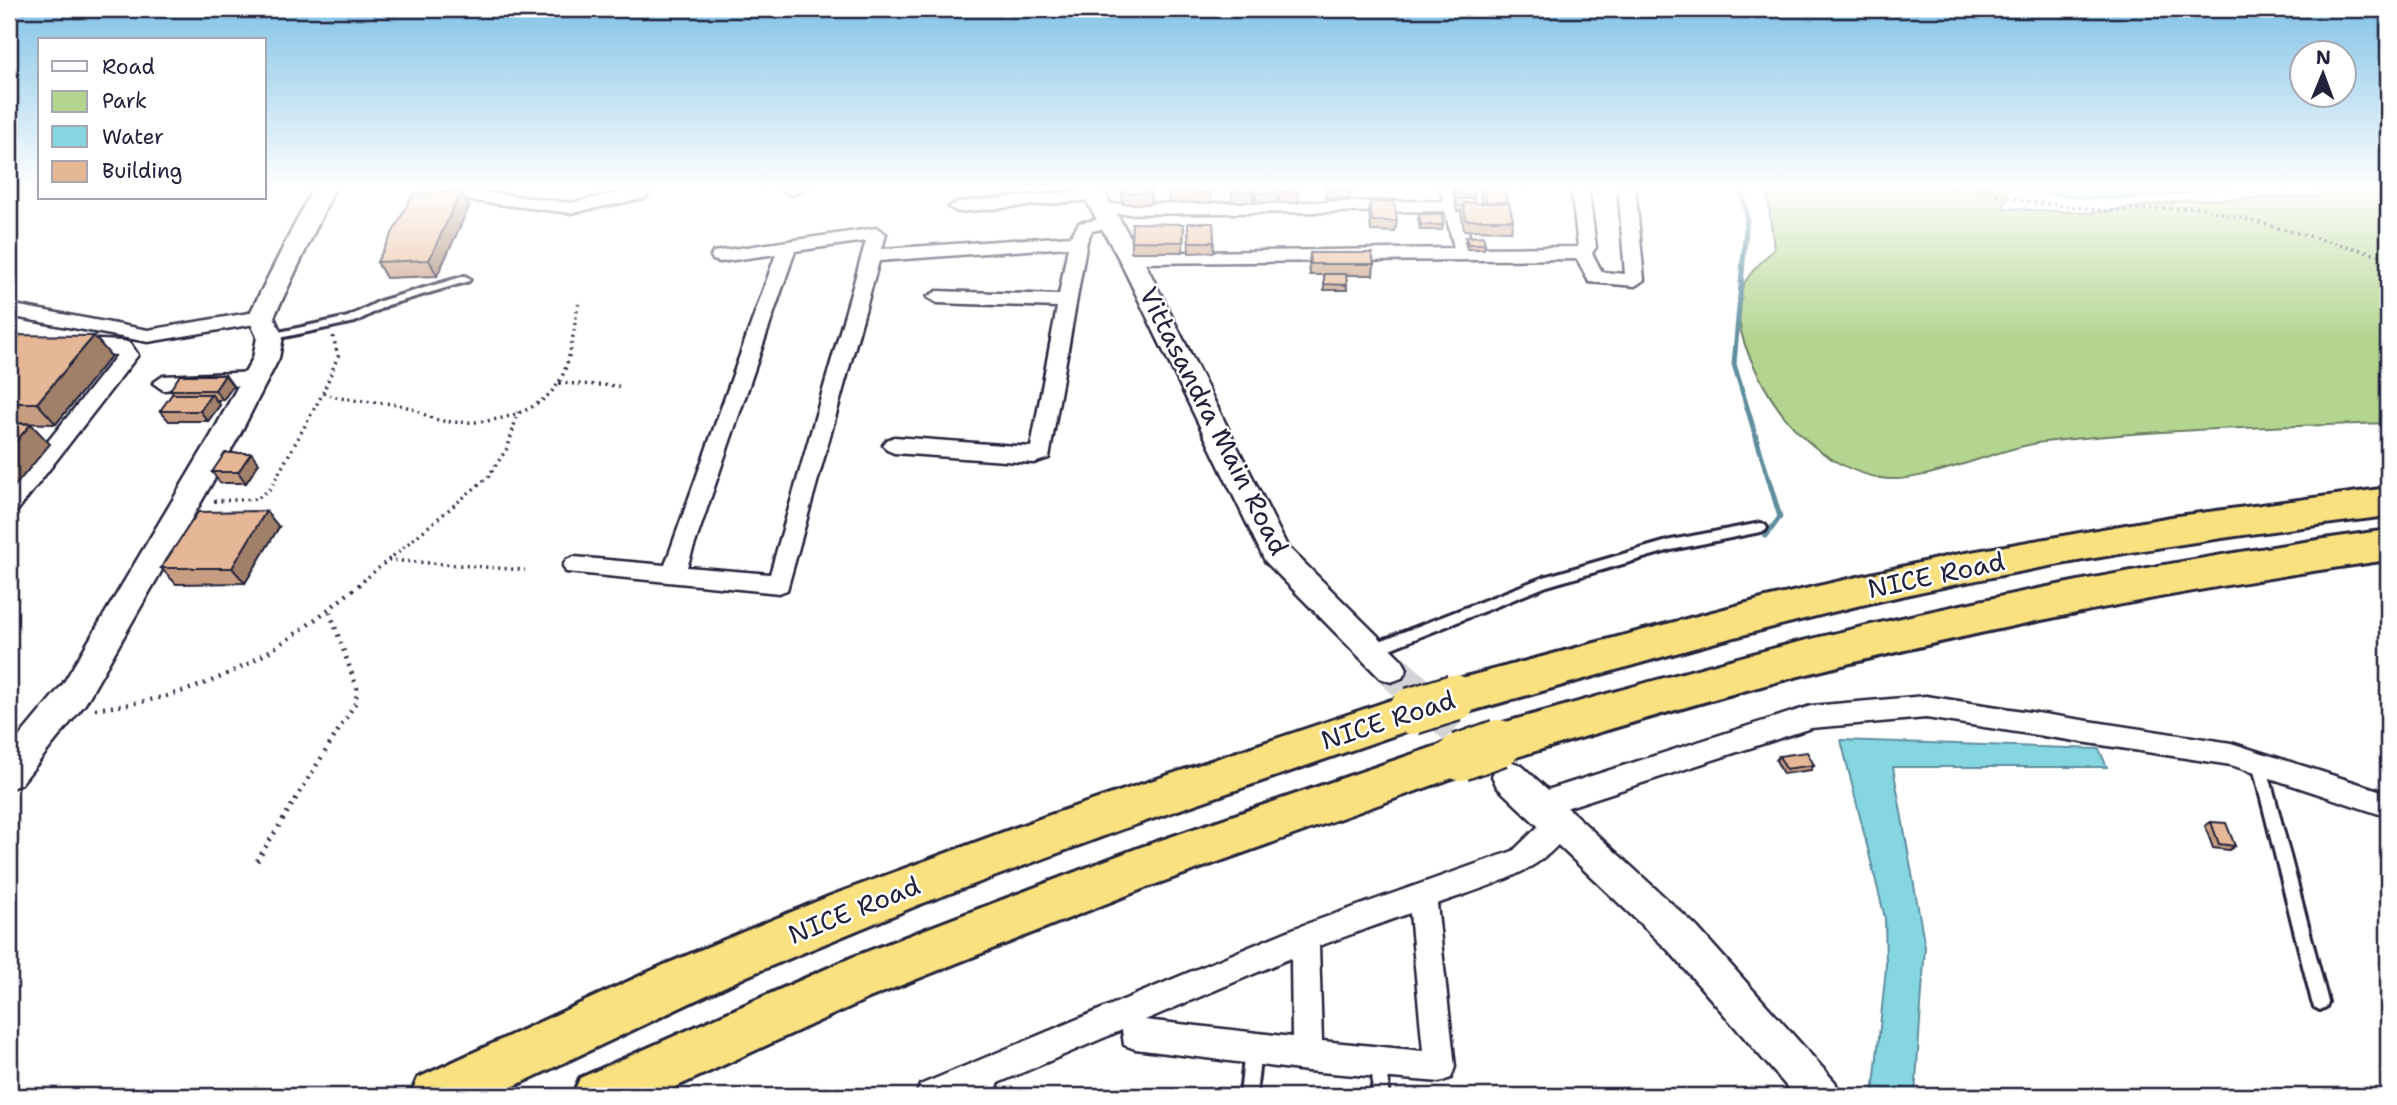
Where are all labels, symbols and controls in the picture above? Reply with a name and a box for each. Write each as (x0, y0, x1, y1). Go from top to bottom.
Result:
legend (38, 38, 266, 200)
north arrow (2288, 38, 2358, 108)
text: N (2316, 45, 2331, 70)
text: Road (102, 53, 155, 81)
text: Park (102, 87, 147, 115)
text: Water (102, 123, 164, 151)
text: Building (102, 157, 182, 185)
street label: Vittasandra Main Road (1131, 281, 1297, 561)
street label: NICE Road (1864, 543, 2008, 606)
street label: NICE Road (1316, 681, 1460, 758)
street label: NICE Road (783, 867, 925, 952)

